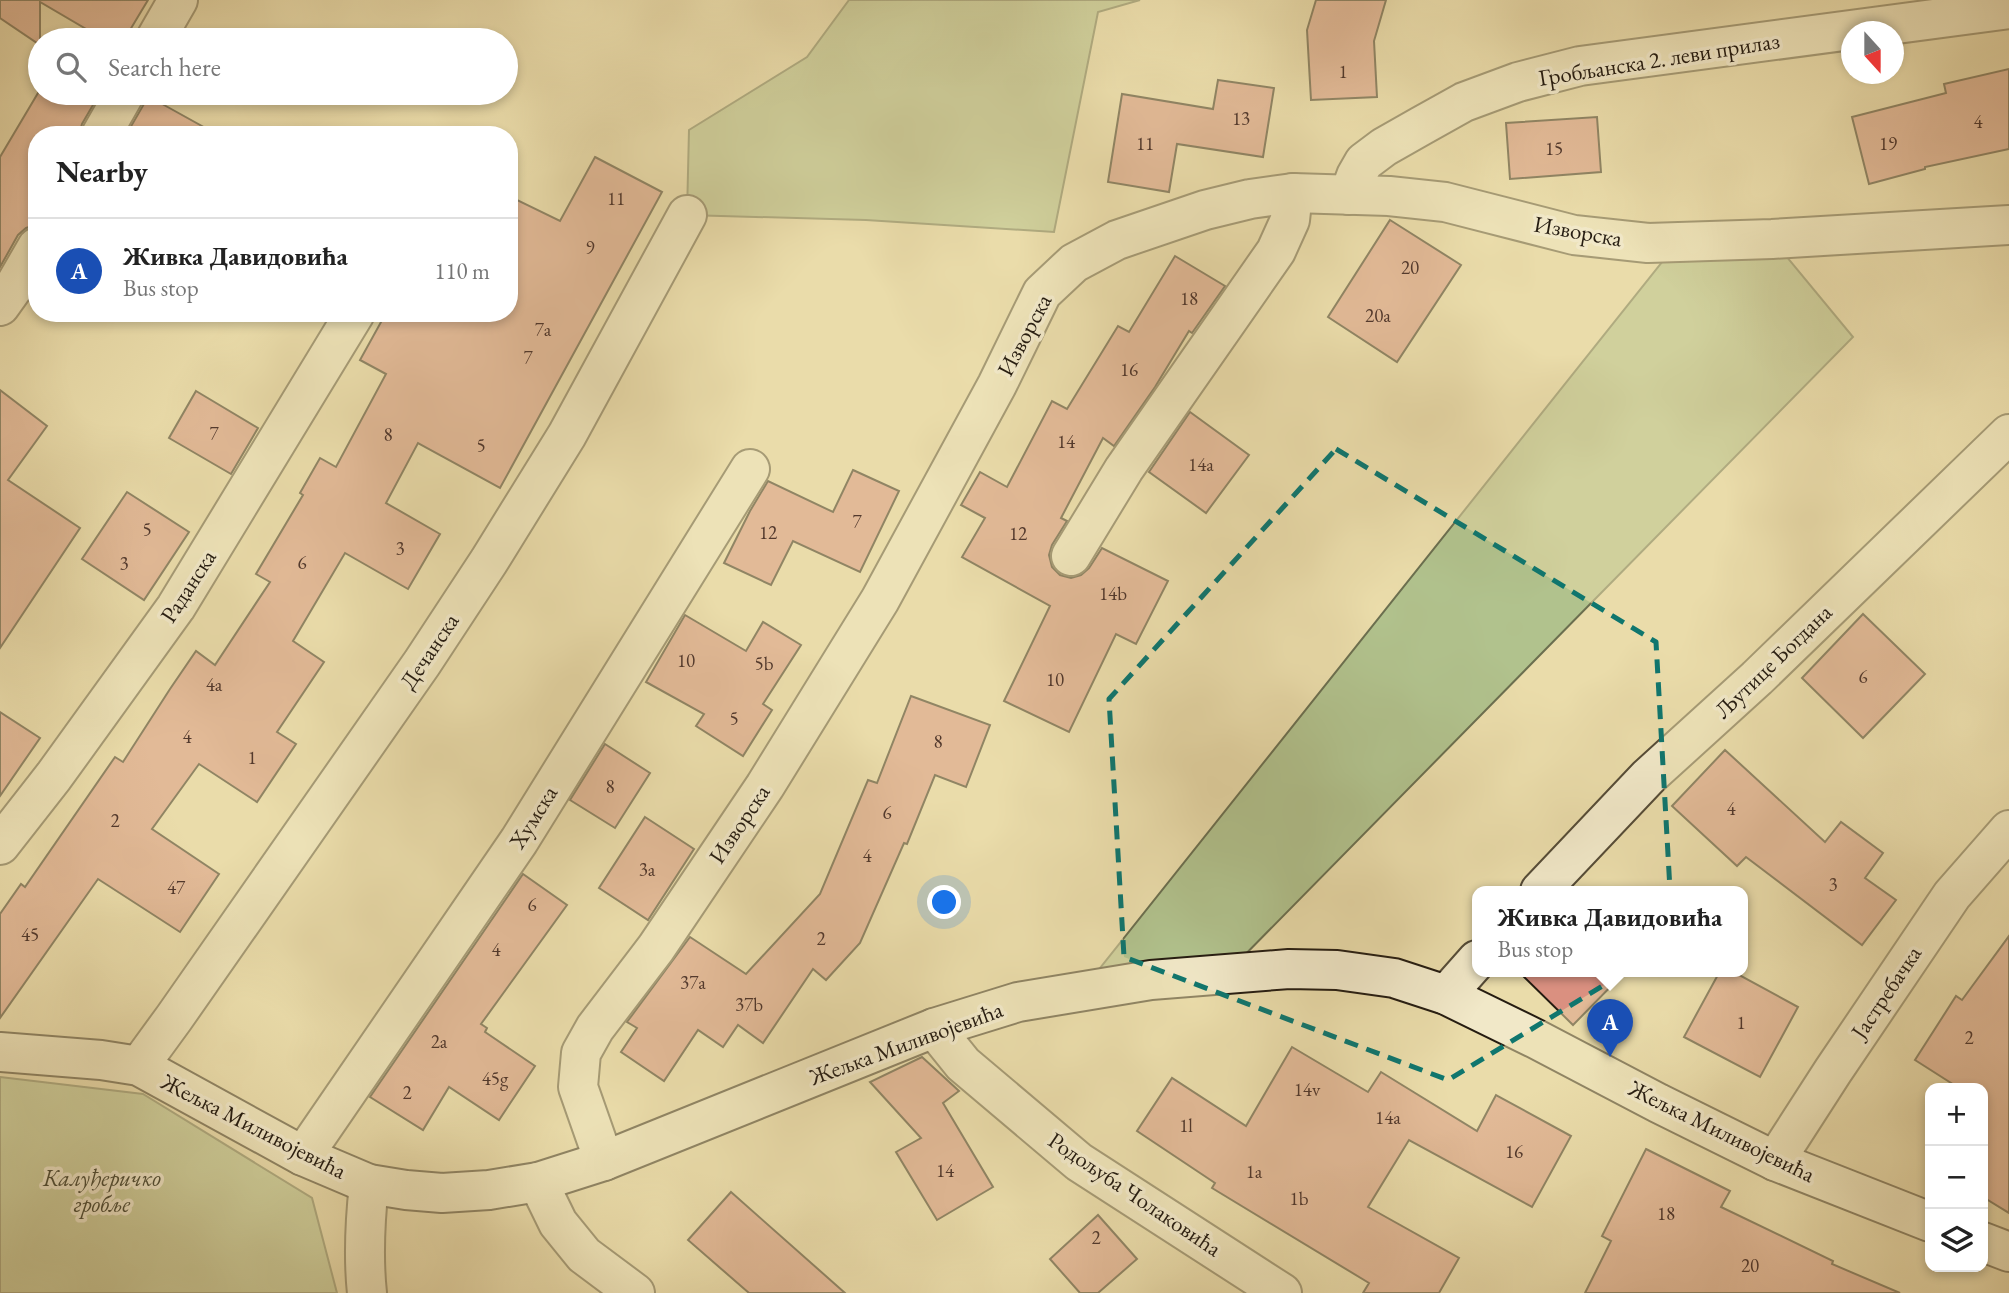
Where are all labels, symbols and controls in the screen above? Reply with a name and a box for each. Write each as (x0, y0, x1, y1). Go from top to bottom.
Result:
north arrow (1841, 21, 1904, 84)
street label: Гробљанска 2. леви прилаз (1536, 25, 1782, 93)
search box (28, 28, 518, 105)
icon: search (52, 48, 90, 86)
text: Search here (108, 50, 221, 84)
house number: 1 (1338, 59, 1348, 84)
house number: 13 (1232, 106, 1250, 131)
house number: 4 (1973, 109, 1983, 134)
house number: 11 (1136, 131, 1154, 156)
house number: 19 (1879, 131, 1897, 156)
house number: 15 (1545, 136, 1563, 161)
text: Nearby (56, 152, 148, 191)
house number: 11 (607, 186, 625, 211)
street label: Изворска (1531, 208, 1625, 254)
house number: 9 (585, 235, 595, 260)
text: Живка Давидовића (123, 239, 348, 273)
house number: 20 (1401, 255, 1419, 280)
text: A (71, 256, 87, 286)
text: 110 m (434, 256, 490, 286)
text: Bus stop (123, 273, 199, 303)
house number: 18 (1180, 286, 1198, 311)
street label: Изворска (990, 288, 1059, 381)
house number: 20a (1365, 303, 1391, 328)
house number: 7a (535, 317, 552, 342)
house number: 7 (523, 345, 533, 370)
house number: 16 (1120, 357, 1138, 382)
house number: 7 (209, 421, 219, 446)
house number: 8 (383, 422, 393, 447)
house number: 14 (1057, 429, 1076, 454)
house number: 5 (476, 433, 486, 458)
house number: 14a (1188, 452, 1214, 477)
house number: 7 (852, 509, 862, 534)
house number: 5 (142, 517, 152, 542)
house number: 12 (759, 520, 777, 545)
house number: 12 (1009, 521, 1027, 546)
house number: 3 (395, 536, 405, 561)
street label: Раданска (153, 543, 223, 628)
house number: 6 (297, 550, 307, 575)
house number: 3 (119, 551, 129, 576)
house number: 14b (1099, 581, 1127, 606)
street label: Љутице Богдана (1708, 597, 1839, 725)
street label: Дечанска (393, 606, 466, 695)
house number: 10 (677, 648, 695, 673)
house number: 5b (755, 651, 774, 676)
house number: 6 (1858, 664, 1868, 689)
house number: 10 (1046, 667, 1064, 692)
house number: 4a (206, 672, 223, 697)
house number: 5 (729, 706, 739, 731)
house number: 4 (182, 724, 192, 749)
house number: 8 (933, 729, 943, 754)
house number: 1 (247, 745, 257, 770)
house number: 8 (605, 774, 615, 799)
street label: Изворска (702, 778, 777, 869)
street label: Хумска (501, 779, 564, 855)
house number: 4 (1726, 796, 1736, 821)
house number: 6 (882, 800, 892, 825)
house number: 2 (110, 808, 120, 833)
house number: 4 (862, 843, 872, 868)
house number: 3a (639, 857, 656, 882)
house number: 3 (1828, 872, 1838, 897)
house number: 47 (167, 875, 186, 900)
your location (927, 885, 961, 919)
popup (1472, 886, 1748, 977)
house number: 6 (527, 892, 537, 917)
text: Живка Давидовића (1498, 900, 1722, 934)
house number: 45 (21, 922, 39, 947)
house number: 2 (816, 926, 826, 951)
text: Bus stop (1498, 934, 1573, 964)
house number: 4 (491, 937, 501, 962)
street label: Јастребачка (1843, 939, 1929, 1046)
house number: 37a (680, 970, 706, 995)
house number: 37b (735, 992, 763, 1017)
street label: Жељка Миливојевића (804, 994, 1008, 1092)
pin: A (1587, 999, 1633, 1057)
house number: 1 (1736, 1010, 1746, 1035)
house number: 2 (1964, 1025, 1974, 1050)
house number: 2a (431, 1029, 448, 1054)
street label: Жељка Миливојевића (156, 1066, 352, 1186)
house number: 45g (482, 1066, 509, 1091)
street label: Жељка Миливојевића (1623, 1072, 1821, 1190)
house number: 14v (1294, 1077, 1321, 1102)
house number: 2 (402, 1080, 412, 1105)
map controls (1925, 1083, 1988, 1272)
button: + (1925, 1083, 1988, 1146)
house number: 14a (1375, 1105, 1401, 1130)
house number: 1l (1179, 1113, 1193, 1138)
street label: Родољуба Чолаковића (1043, 1125, 1228, 1264)
house number: 16 (1505, 1139, 1523, 1164)
button: − (1925, 1146, 1988, 1209)
house number: 14 (936, 1158, 955, 1183)
house number: 1a (1246, 1159, 1263, 1184)
park label: Калуђеричко гробље (42, 1163, 161, 1219)
house number: 1b (1290, 1186, 1309, 1211)
house number: 18 (1657, 1201, 1675, 1226)
button: layers (1925, 1209, 1988, 1272)
house number: 2 (1091, 1225, 1101, 1250)
house number: 20 (1741, 1253, 1759, 1278)

